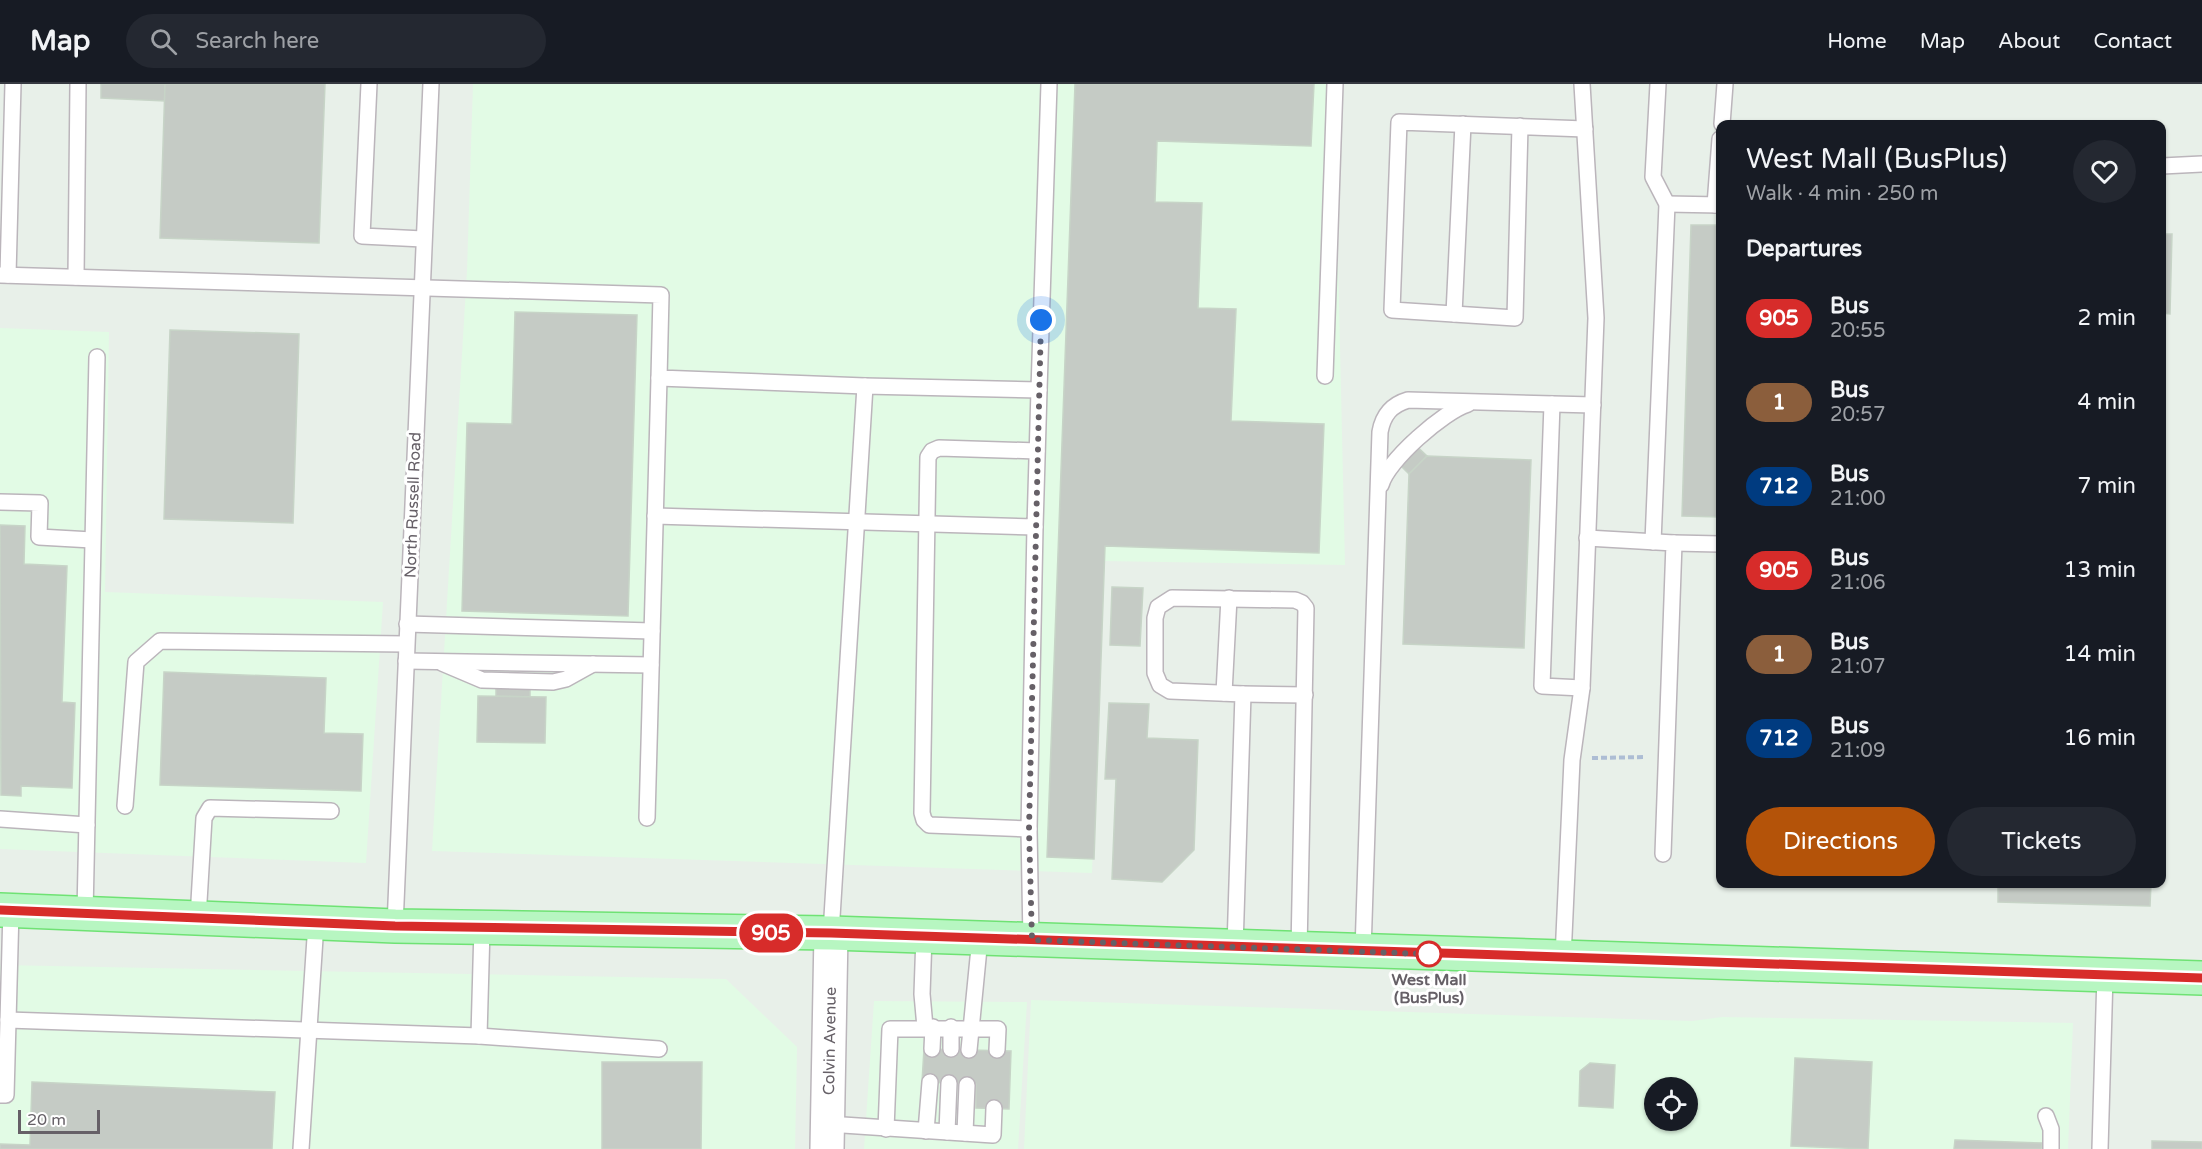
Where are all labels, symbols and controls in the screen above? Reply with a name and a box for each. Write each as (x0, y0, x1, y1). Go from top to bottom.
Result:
search box (126, 14, 546, 68)
text: Map (30, 24, 90, 58)
icon: search (147, 25, 180, 58)
text: Search here (195, 28, 319, 54)
text: Home (1827, 29, 1887, 54)
text: Map (1920, 29, 1965, 54)
text: About (1998, 29, 2060, 54)
text: Contact (2093, 29, 2172, 54)
button: heart (2073, 140, 2136, 203)
text: West Mall (BusPlus) (1746, 142, 2007, 176)
text: Walk · 4 min · 250 m (1746, 182, 1938, 206)
text: Departures (1746, 236, 1862, 262)
text: Bus (1830, 293, 1869, 319)
your location (1026, 305, 1056, 335)
text: 2 min (2077, 305, 2136, 331)
text: 905 (1759, 306, 1799, 331)
text: 20:55 (1830, 319, 1885, 343)
text: Bus (1830, 377, 1869, 403)
text: 4 min (2077, 389, 2136, 415)
text: 1 (1772, 390, 1786, 415)
text: 20:57 (1830, 403, 1885, 427)
street label: North Russell Road (400, 432, 426, 579)
text: Bus (1830, 461, 1869, 487)
text: 7 min (2077, 473, 2136, 499)
text: 712 (1759, 474, 1799, 499)
text: 21:00 (1830, 487, 1885, 511)
text: Bus (1830, 545, 1869, 571)
text: 13 min (2064, 557, 2136, 583)
text: 905 (1759, 558, 1799, 583)
text: 21:06 (1830, 571, 1885, 595)
text: Bus (1830, 629, 1869, 655)
text: 14 min (2064, 641, 2136, 667)
text: 1 (1772, 642, 1786, 667)
text: 21:07 (1830, 655, 1885, 679)
text: Bus (1830, 713, 1869, 739)
text: 16 min (2064, 725, 2136, 751)
text: 712 (1759, 726, 1799, 751)
text: 21:09 (1830, 739, 1885, 763)
button: Directions (1746, 807, 1935, 876)
button: Tickets (1947, 807, 2136, 876)
line badge: 905 (736, 914, 806, 952)
text: 905 (751, 921, 791, 946)
marker: West Mall (BusPlus) (1416, 941, 1442, 967)
place label: West Mall (BusPlus) (1392, 970, 1466, 1008)
street label: Colvin Avenue (819, 987, 841, 1095)
map controls (1644, 1077, 1698, 1131)
button: locate (1644, 1077, 1698, 1131)
scale bar (18, 1107, 100, 1134)
text: 20 m (27, 1110, 66, 1130)

